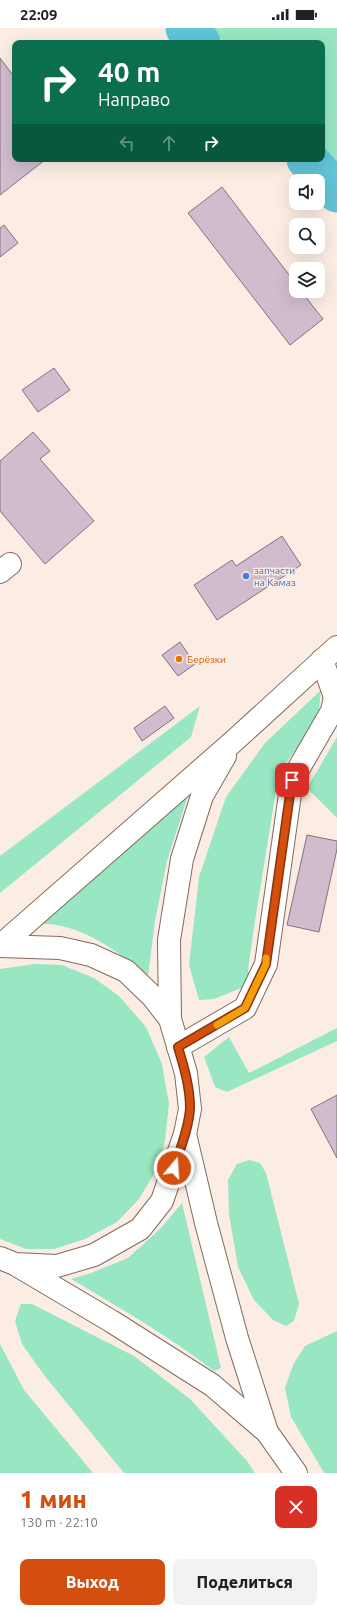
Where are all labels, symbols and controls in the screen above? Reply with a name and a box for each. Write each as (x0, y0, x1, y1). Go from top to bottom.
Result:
text: 22:09 (20, 6, 58, 23)
icon: right (32, 56, 84, 108)
text: 40 m (98, 56, 160, 87)
text: Направо (98, 89, 170, 109)
icon: left (116, 132, 138, 154)
icon: ahead (158, 132, 180, 154)
icon: right (200, 132, 222, 154)
map controls (289, 174, 325, 298)
button: sound (289, 174, 325, 210)
button: search (289, 218, 325, 254)
button: layers (289, 262, 325, 298)
place label: запчасти на Камаз (254, 565, 296, 588)
marker: запчасти на Камаз (241, 571, 251, 581)
marker: Берёзки (174, 654, 184, 664)
place label: Берёзки (187, 654, 226, 665)
pin (275, 763, 309, 797)
icon: arrive (281, 769, 303, 791)
position arrow (153, 1147, 195, 1189)
text: 1 мин (20, 1486, 87, 1513)
button: close (275, 1486, 317, 1528)
text: 130 m · 22:10 (20, 1515, 98, 1529)
button: Выход (20, 1559, 165, 1605)
button: Поделиться (173, 1559, 317, 1605)

